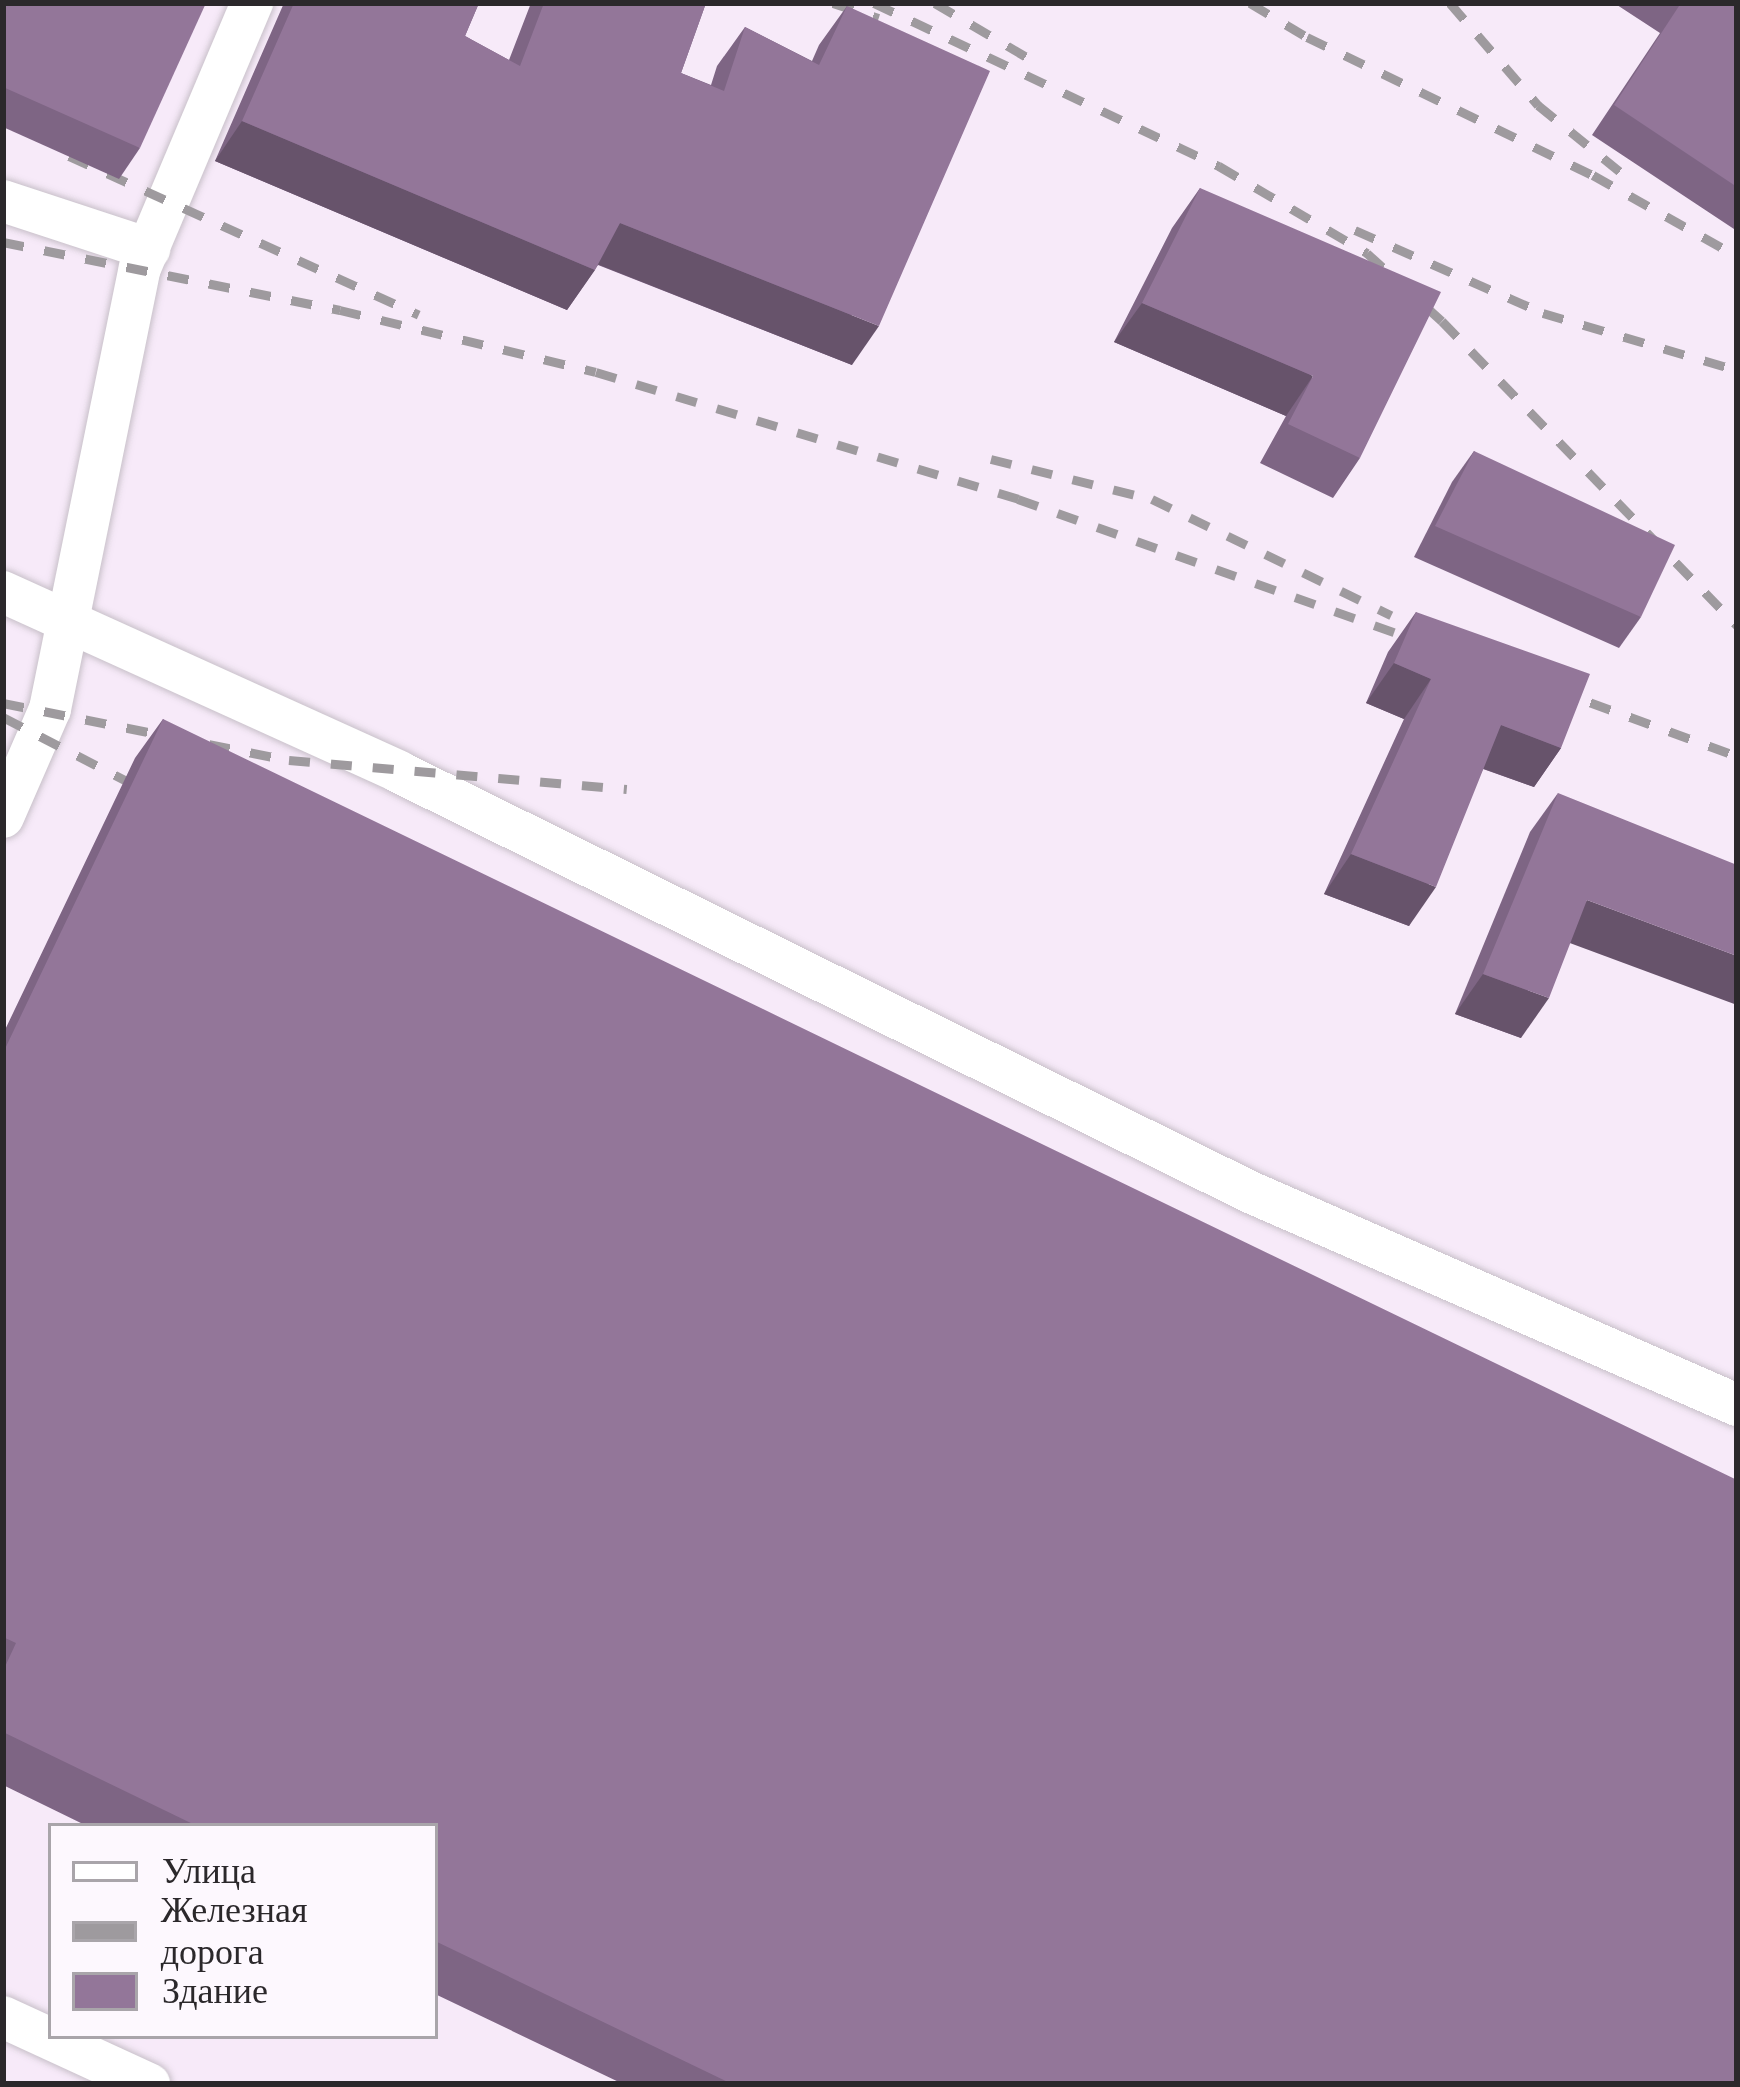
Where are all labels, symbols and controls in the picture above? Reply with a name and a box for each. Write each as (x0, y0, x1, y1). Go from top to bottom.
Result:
legend (48, 1823, 438, 2039)
text: Улица (162, 1851, 256, 1891)
text: Железная дорога (161, 1890, 308, 1972)
text: Здание (162, 1971, 268, 2011)

